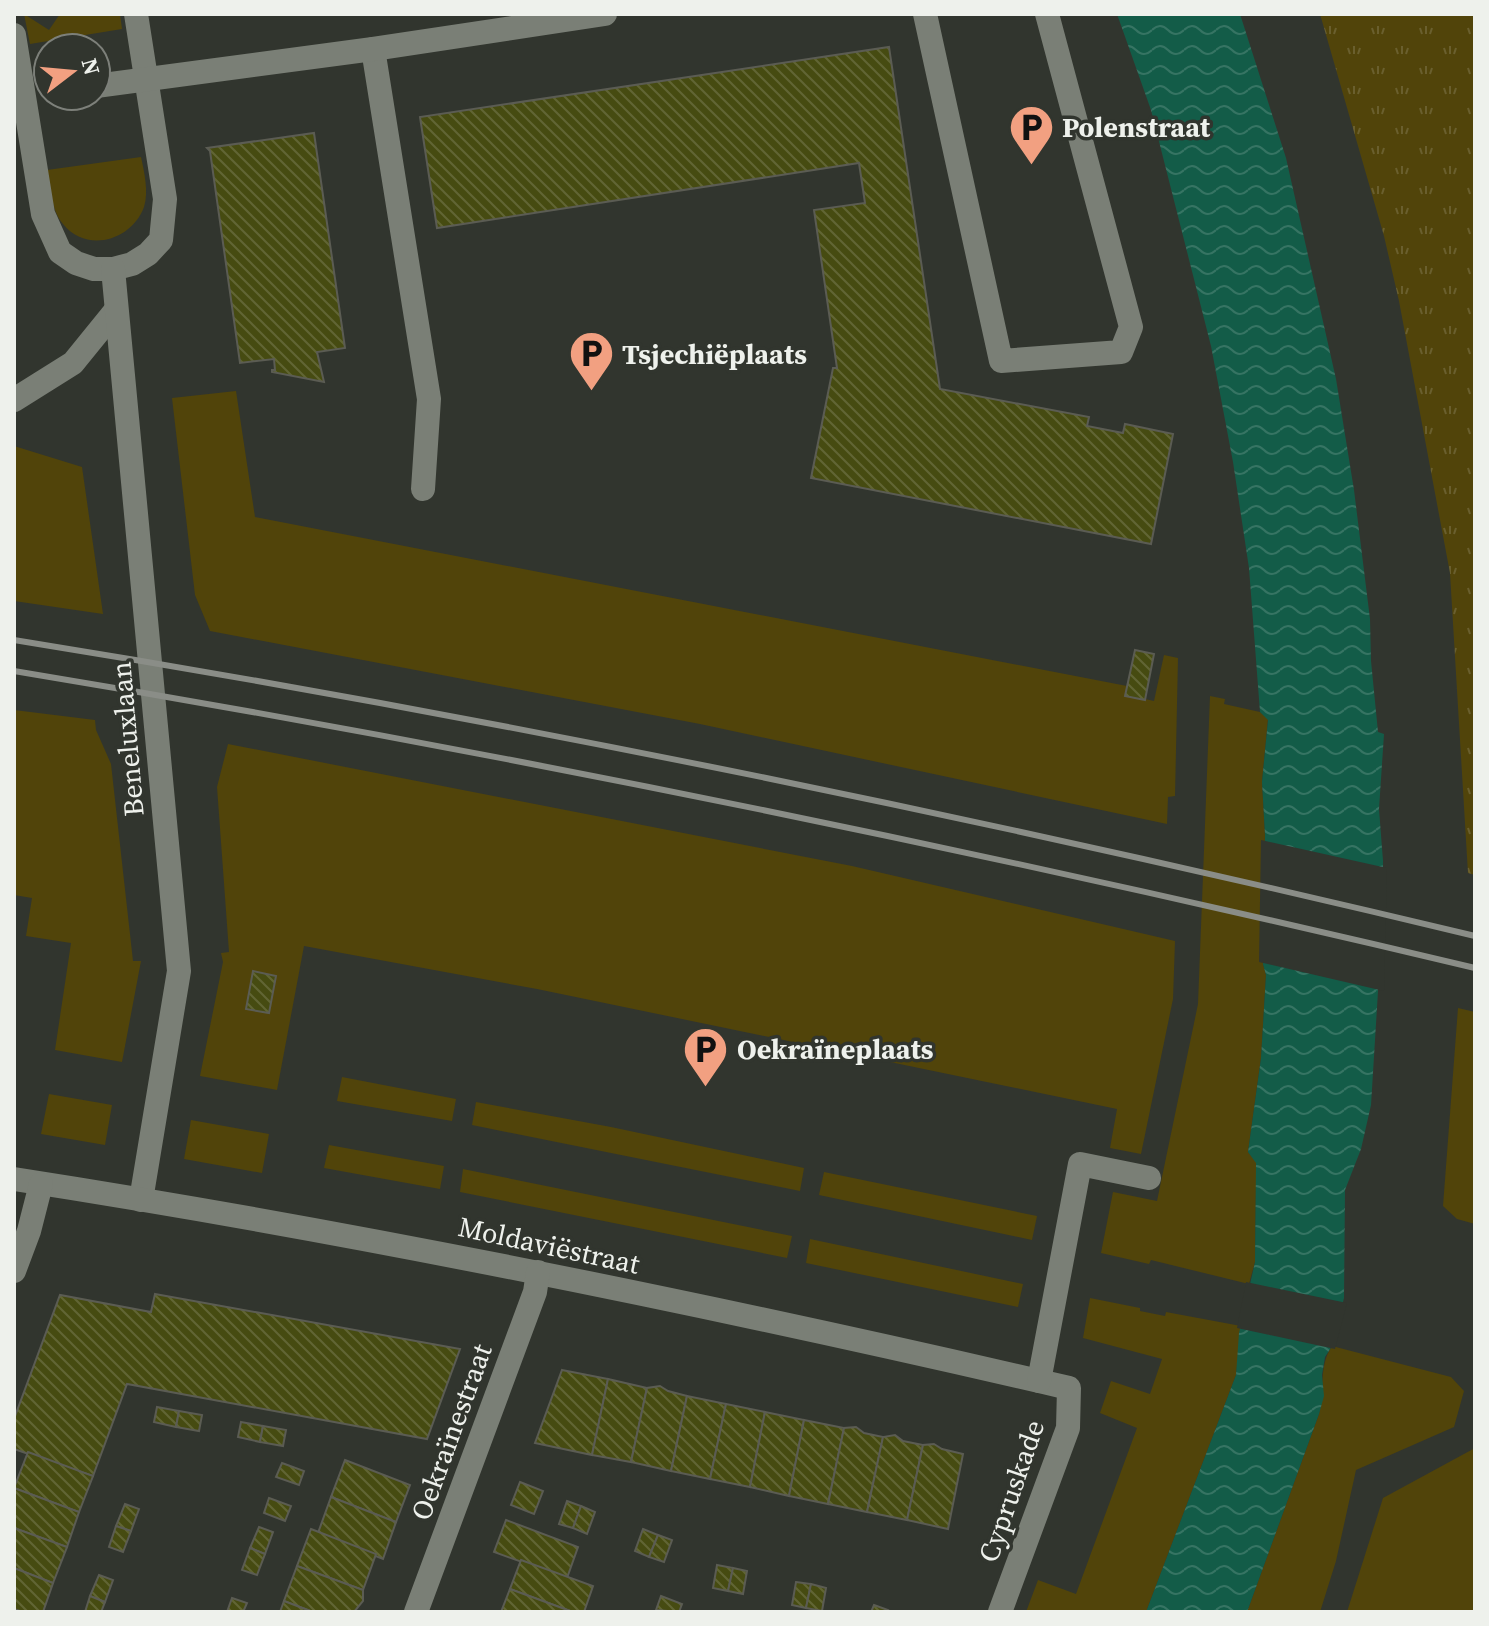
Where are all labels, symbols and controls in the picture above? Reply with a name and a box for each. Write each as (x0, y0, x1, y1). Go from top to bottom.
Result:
north arrow (32, 32, 112, 112)
text: N (75, 55, 108, 78)
parking icon: Polenstraat (1007, 103, 1055, 166)
place label: Polenstraat (1062, 108, 1211, 146)
parking icon: Tsjechiëplaats (567, 330, 615, 393)
place label: Tsjechiëplaats (622, 335, 807, 373)
street label: Beneluxlaan (101, 660, 153, 818)
parking icon: Oekraïneplaats (682, 1025, 730, 1088)
place label: Oekraïneplaats (737, 1030, 934, 1068)
street label: Moldaviëstraat (455, 1207, 644, 1283)
street label: Oekraïnestraat (402, 1338, 501, 1525)
street label: Cypruskade (969, 1415, 1053, 1567)

